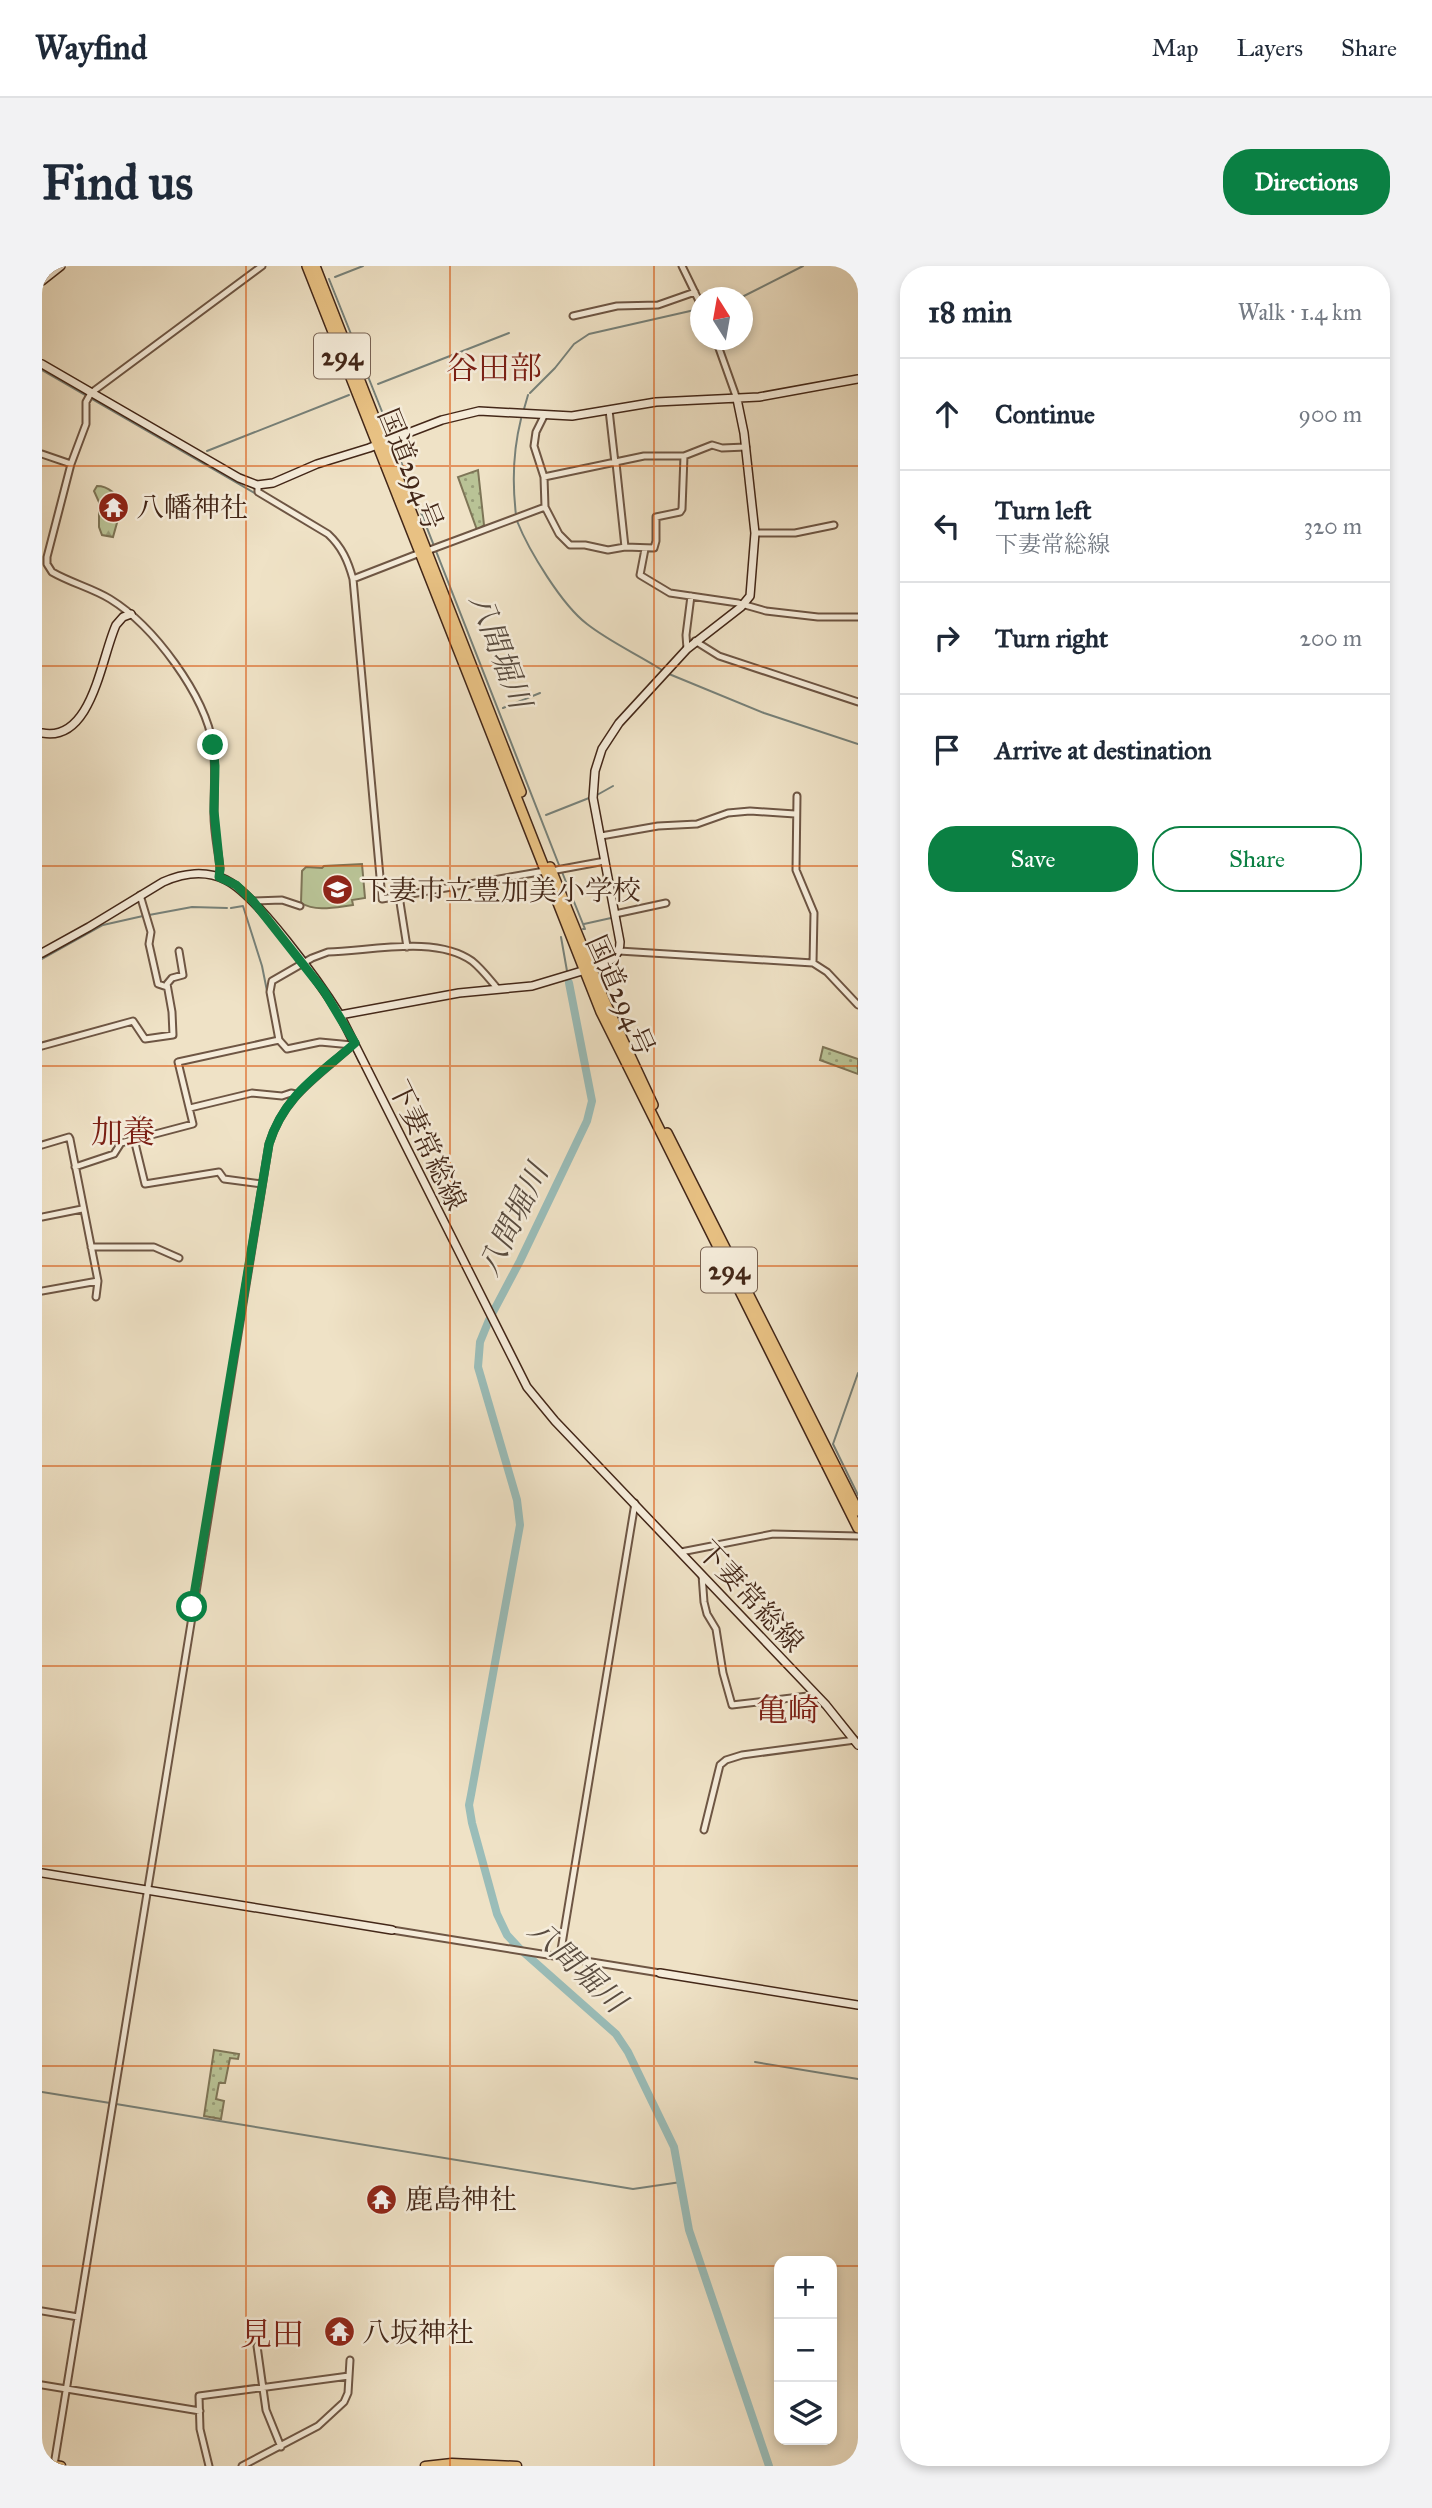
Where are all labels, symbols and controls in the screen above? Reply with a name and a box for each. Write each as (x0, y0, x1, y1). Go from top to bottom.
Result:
text: Wayfind (35, 28, 147, 68)
text: Map (1152, 33, 1199, 63)
text: Layers (1237, 33, 1303, 63)
text: Share (1341, 33, 1397, 63)
button: Directions (1223, 149, 1390, 215)
text: Find us (42, 153, 193, 212)
north arrow (690, 287, 753, 350)
text: 18 min (928, 294, 1012, 330)
text: Walk · 1.4 km (1238, 298, 1362, 326)
road number: 294 (314, 334, 370, 379)
district label: 谷田部 (446, 349, 542, 388)
icon: ahead (928, 395, 966, 433)
text: Continue (995, 398, 1095, 430)
text: 900 m (1299, 400, 1362, 428)
street label: 国道294号 (370, 403, 451, 535)
temple icon: 八幡神社 (96, 490, 130, 524)
place label: 八幡神社 (136, 490, 248, 525)
text: Turn left (995, 494, 1091, 526)
icon: left (928, 507, 966, 545)
text: 320 m (1304, 512, 1362, 540)
text: 下妻常総線 (995, 530, 1110, 558)
water label: 八間堀川 (462, 589, 539, 716)
icon: right (928, 619, 966, 657)
text: Turn right (995, 622, 1108, 654)
text: 200 m (1300, 624, 1362, 652)
route end (197, 729, 228, 760)
icon: arrive (928, 731, 966, 769)
text: Arrive at destination (995, 734, 1212, 766)
button: Save (928, 826, 1138, 892)
button: Share (1152, 826, 1362, 892)
school or university icon: 下妻市立豊加美小学校 (321, 873, 355, 907)
place label: 下妻市立豊加美小学校 (361, 873, 641, 908)
street label: 国道294号 (578, 929, 663, 1061)
street label: 下妻常総線 (381, 1075, 474, 1216)
district label: 加養 (91, 1113, 155, 1152)
water label: 八間堀川 (471, 1155, 557, 1282)
road number: 294 (701, 1247, 757, 1292)
street label: 下妻常総線 (690, 1533, 811, 1659)
route start (176, 1591, 207, 1622)
district label: 亀崎 (756, 1691, 820, 1730)
water label: 八間堀川 (521, 1912, 635, 2022)
temple icon: 鹿島神社 (365, 2182, 399, 2216)
place label: 鹿島神社 (405, 2182, 517, 2217)
map controls (774, 2256, 837, 2445)
button: + (774, 2256, 837, 2319)
district label: 見田 (240, 2315, 304, 2354)
temple icon: 八坂神社 (322, 2315, 356, 2349)
place label: 八坂神社 (362, 2315, 474, 2350)
button: − (774, 2319, 837, 2382)
button: layers (774, 2382, 837, 2445)

